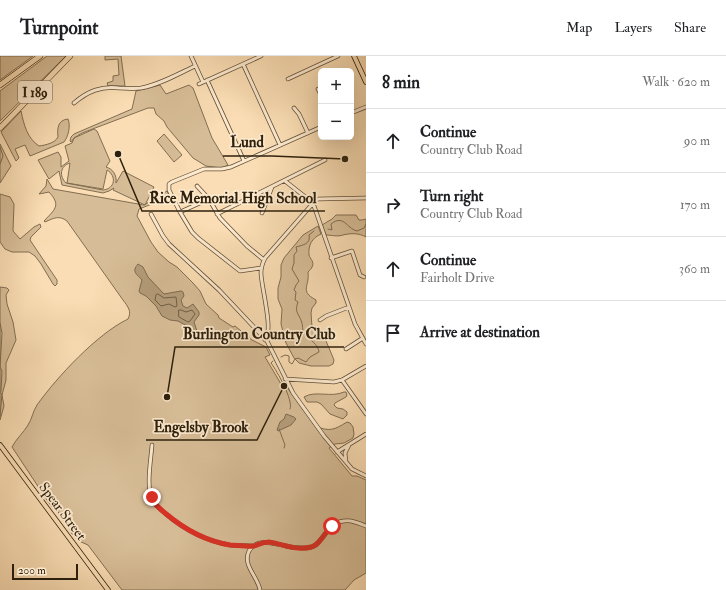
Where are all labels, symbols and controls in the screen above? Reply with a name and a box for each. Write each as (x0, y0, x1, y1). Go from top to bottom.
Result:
text: Turnpoint (20, 16, 98, 40)
text: Map (566, 19, 592, 36)
text: Layers (614, 19, 652, 36)
text: Share (674, 19, 706, 36)
map controls (318, 68, 354, 140)
button: + (318, 68, 354, 104)
text: 8 min (382, 72, 420, 93)
text: Walk · 620 m (642, 74, 710, 90)
road number: I 189 (18, 81, 52, 103)
button: − (318, 104, 354, 140)
text: Continue (420, 123, 476, 142)
callout: Lund (223, 129, 272, 156)
icon: ahead (382, 130, 404, 152)
text: Lund (230, 133, 264, 152)
text: 90 m (684, 133, 710, 149)
text: Country Club Road (420, 142, 522, 158)
callout: Rice Memorial High School (142, 184, 325, 211)
text: Turn right (420, 187, 483, 206)
text: Rice Memorial High School (149, 189, 317, 209)
icon: right (382, 194, 404, 216)
text: 170 m (680, 197, 710, 213)
text: Country Club Road (420, 206, 522, 222)
text: Continue (420, 251, 476, 270)
icon: ahead (382, 258, 404, 280)
text: 360 m (679, 261, 710, 277)
text: Fairholt Drive (420, 270, 494, 286)
callout: Burlington Country Club (175, 320, 344, 347)
icon: arrive (382, 322, 404, 344)
text: Arrive at destination (420, 323, 540, 342)
text: Burlington Country Club (183, 325, 336, 345)
callout: Engelsby Brook (146, 413, 257, 440)
text: Engelsby Brook (153, 418, 249, 438)
street label: Spear Street (34, 479, 90, 545)
route end (143, 488, 161, 506)
route start (323, 517, 341, 535)
scale bar (12, 562, 78, 581)
text: 200 m (18, 564, 46, 577)

